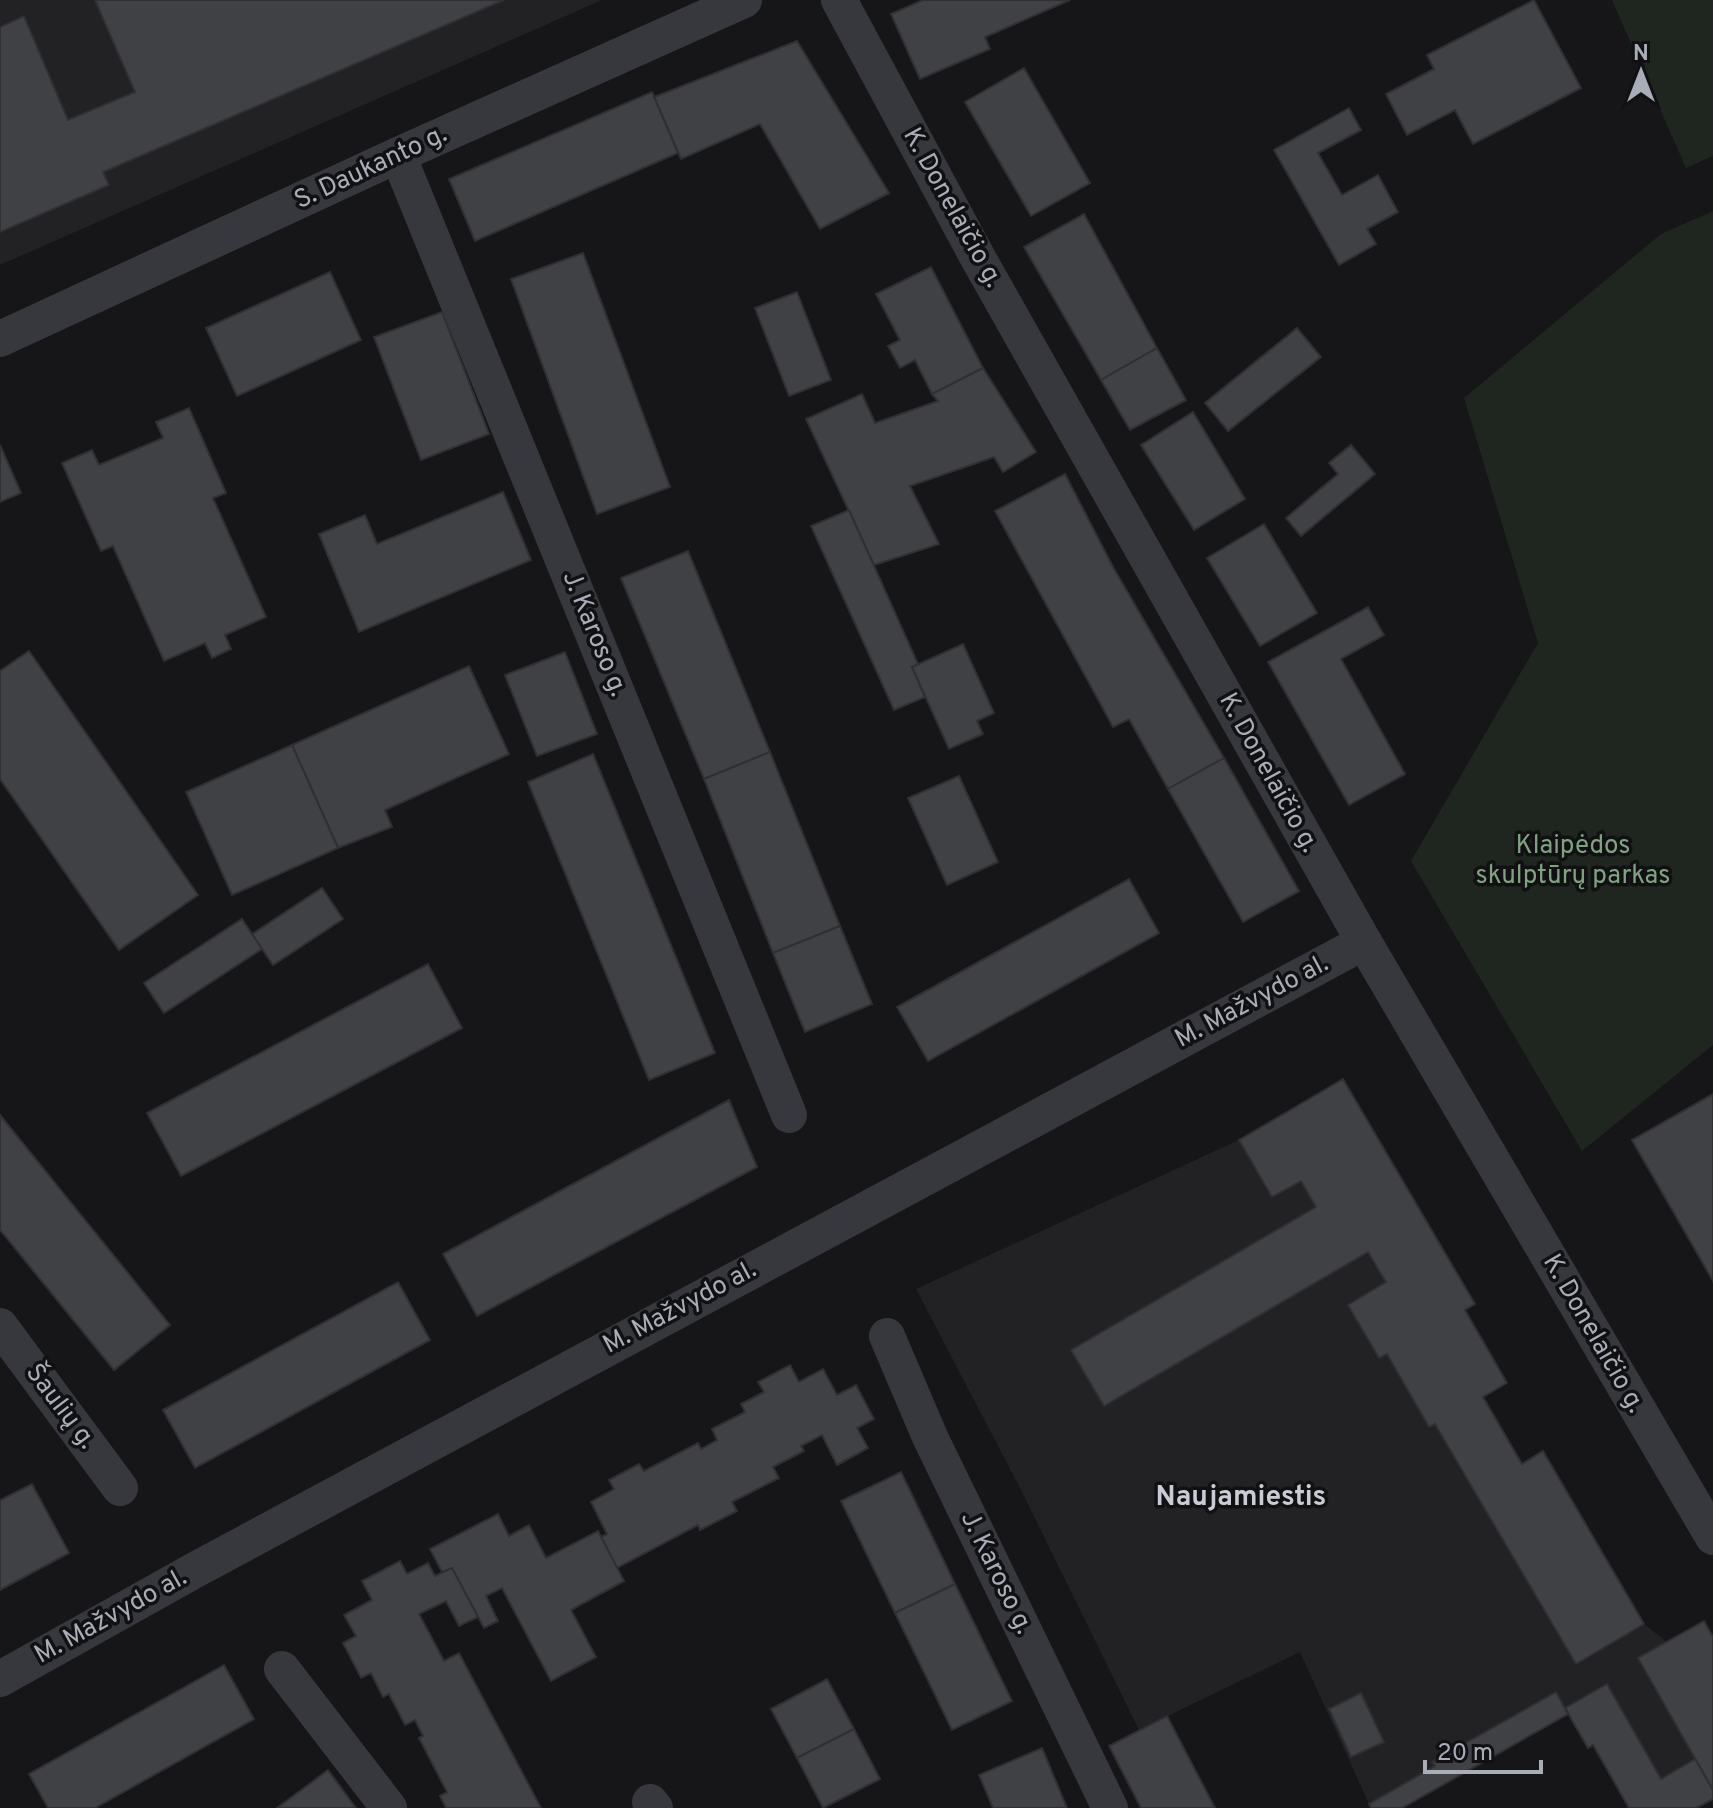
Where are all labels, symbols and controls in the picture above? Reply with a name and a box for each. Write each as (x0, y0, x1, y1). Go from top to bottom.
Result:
north arrow (1601, 32, 1681, 112)
text: N (1633, 41, 1649, 68)
street label: S. Daukanto g. (289, 118, 453, 218)
street label: K. Donelaičio g. (894, 122, 1010, 294)
street label: J. Karoso g. (554, 566, 634, 702)
street label: K. Donelaičio g. (1210, 687, 1326, 859)
park label: Klaipėdos skulptūrų parkas (1476, 830, 1670, 893)
street label: M. Mažvydo al. (1170, 948, 1334, 1056)
street label: K. Donelaičio g. (1534, 1249, 1652, 1419)
street label: M. Mažvydo al. (598, 1254, 762, 1362)
street label: Šaulių g. (17, 1357, 104, 1456)
district label: Naujamiestis (1156, 1480, 1326, 1516)
street label: J. Karoso g. (952, 1506, 1040, 1640)
street label: M. Mažvydo al. (29, 1562, 193, 1672)
scale bar (1425, 1724, 1541, 1774)
text: 20 m (1437, 1739, 1493, 1769)

